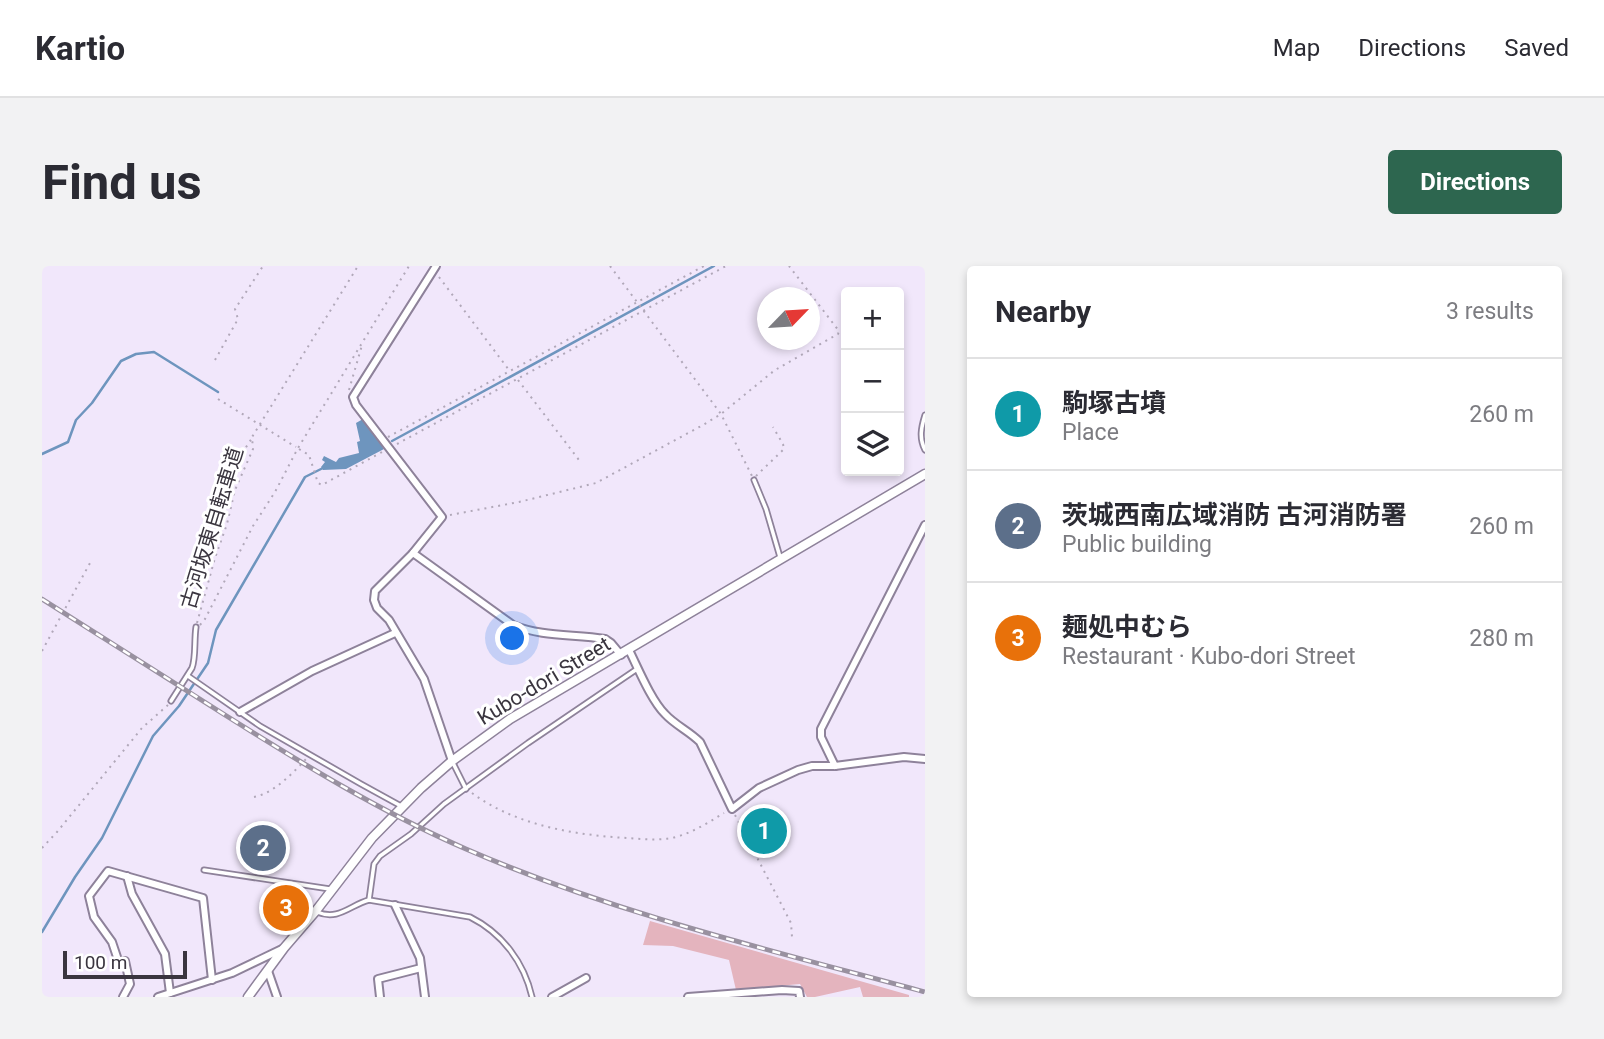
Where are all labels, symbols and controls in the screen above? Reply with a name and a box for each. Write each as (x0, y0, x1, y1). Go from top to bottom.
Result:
text: Kartio (35, 29, 125, 68)
text: Map (1273, 34, 1320, 62)
text: Directions (1358, 34, 1466, 62)
text: Saved (1504, 34, 1569, 62)
button: Directions (1388, 150, 1562, 214)
text: Find us (42, 154, 202, 211)
north arrow (757, 287, 820, 350)
map controls (841, 287, 904, 476)
button: + (841, 287, 904, 350)
text: Nearby (995, 294, 1091, 329)
text: 3 results (1446, 298, 1534, 325)
button: − (841, 350, 904, 413)
text: 駒塚古墳 (1062, 388, 1166, 418)
text: 1 (1011, 401, 1025, 428)
text: 260 m (1469, 401, 1534, 428)
button: layers (841, 413, 904, 476)
text: Place (1062, 419, 1119, 446)
street label: 古河坂東自転車道 (176, 444, 248, 612)
text: 茨城西南広域消防 古河消防署 (1062, 500, 1406, 530)
text: 2 (1011, 513, 1025, 540)
text: 260 m (1469, 513, 1534, 540)
text: Public building (1062, 531, 1212, 558)
text: 麺処中むら (1062, 612, 1192, 642)
your location (495, 621, 529, 655)
text: 3 (1011, 625, 1025, 652)
text: 280 m (1469, 625, 1534, 652)
street label: Kubo-dori Street (473, 632, 615, 730)
text: Restaurant · Kubo-dori Street (1062, 643, 1356, 670)
pin: 1 (741, 805, 787, 857)
pin: 2 (240, 822, 286, 874)
pin: 3 (263, 882, 309, 934)
scale bar (63, 948, 187, 980)
text: 100 m (74, 951, 127, 974)

